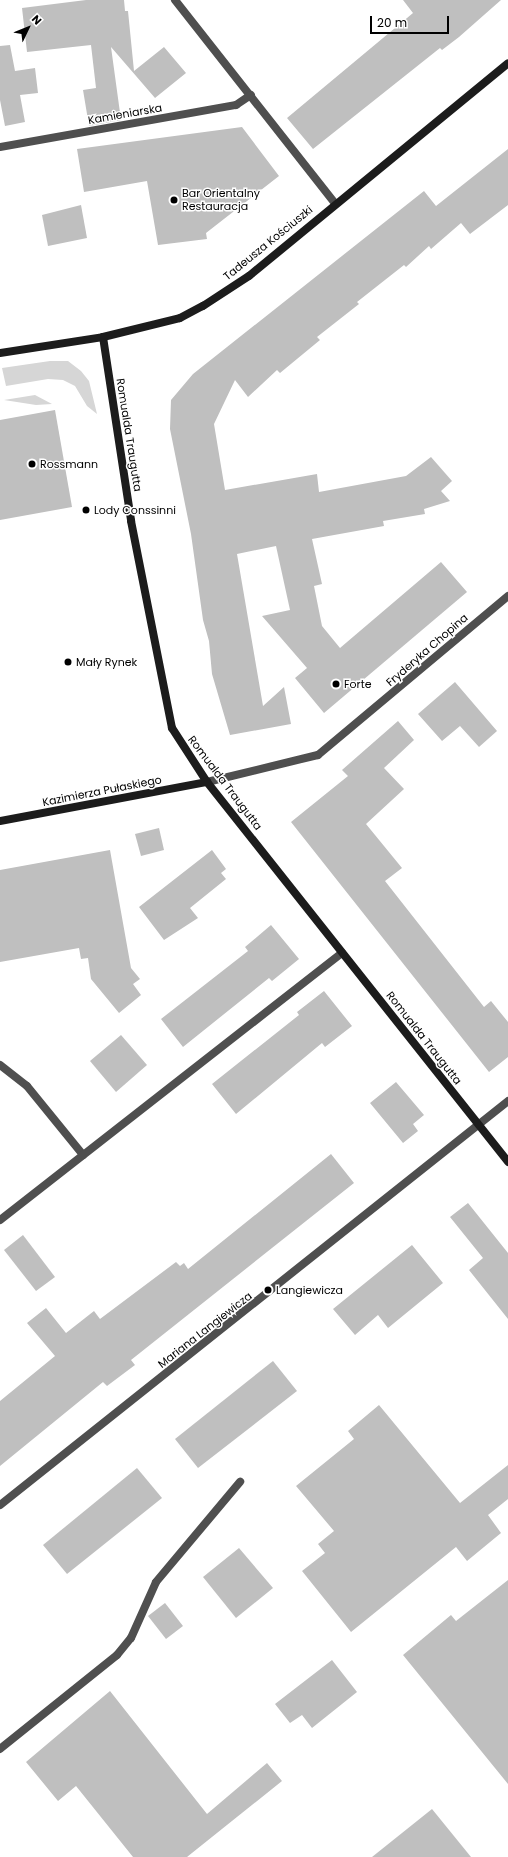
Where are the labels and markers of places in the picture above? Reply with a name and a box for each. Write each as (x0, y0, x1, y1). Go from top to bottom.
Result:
place label: Bar Orientalny Restauracja (182, 187, 260, 213)
marker: Bar Orientalny Restauracja (169, 195, 179, 205)
place label: Rossmann (40, 457, 98, 471)
marker: Rossmann (27, 459, 37, 469)
place label: Lody Conssinni (94, 503, 176, 517)
marker: Lody Conssinni (81, 505, 91, 515)
place label: Mały Rynek (76, 655, 137, 669)
marker: Mały Rynek (63, 657, 73, 667)
place label: Forte (344, 677, 372, 691)
marker: Forte (331, 679, 341, 689)
place label: Langiewicza (276, 1283, 343, 1297)
marker: Langiewicza (263, 1285, 273, 1295)

